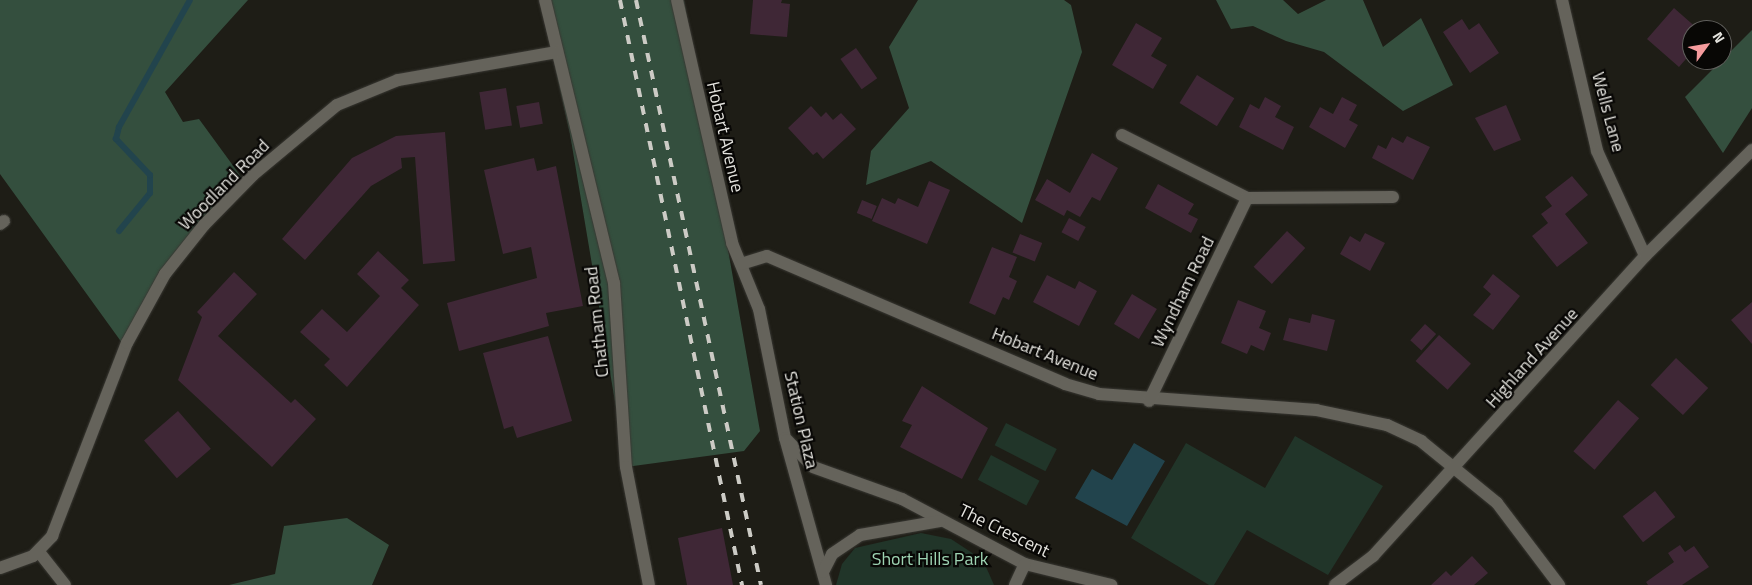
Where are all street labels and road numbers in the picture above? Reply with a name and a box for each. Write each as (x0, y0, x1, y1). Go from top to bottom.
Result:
street label: Wells Lane (1587, 70, 1629, 154)
street label: Hobart Avenue (702, 80, 748, 194)
street label: Woodland Road (174, 135, 274, 235)
street label: Wyndham Road (1147, 233, 1219, 351)
street label: Chatham Road (580, 265, 614, 379)
street label: Highland Avenue (1481, 303, 1583, 413)
street label: Hobart Avenue (989, 323, 1101, 385)
street label: Station Plaza (779, 369, 823, 471)
street label: The Crescent (955, 500, 1053, 562)

